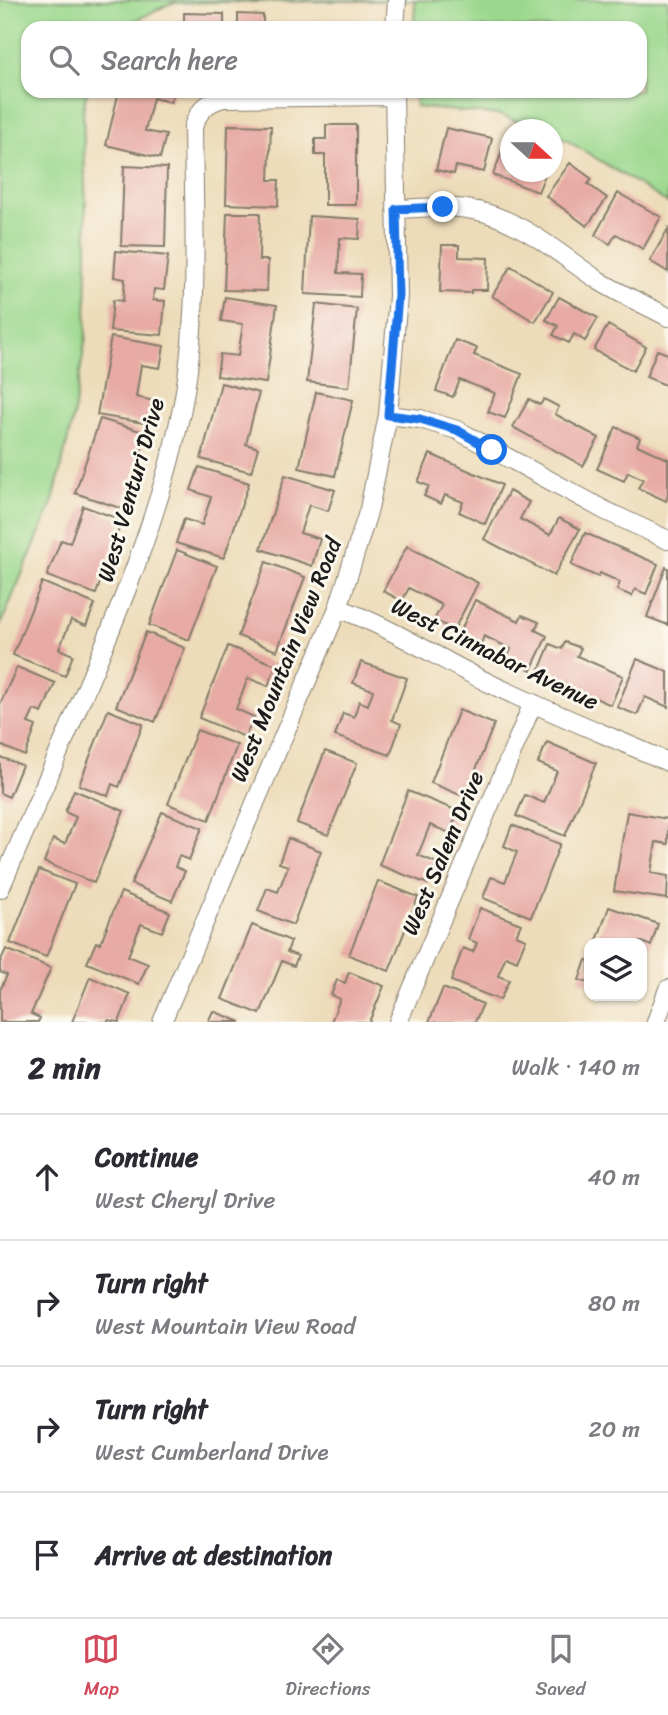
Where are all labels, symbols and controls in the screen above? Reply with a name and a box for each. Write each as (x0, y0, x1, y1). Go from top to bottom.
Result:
search box (21, 21, 647, 98)
text: Search here (101, 37, 238, 83)
icon: search (45, 41, 83, 79)
north arrow (500, 119, 563, 182)
route end (427, 191, 458, 222)
street label: West Venturi Drive (85, 393, 177, 587)
route start (476, 434, 507, 465)
street label: West Mountain View Road (218, 530, 354, 788)
street label: West Cinnabar Avenue (384, 586, 606, 722)
street label: West Salem Drive (390, 764, 496, 942)
map controls (584, 938, 647, 1001)
button: layers (584, 938, 647, 1001)
text: 2 min (28, 1041, 101, 1095)
text: Walk · 140 m (511, 1047, 640, 1088)
text: Continue (95, 1134, 198, 1180)
text: 40 m (587, 1157, 640, 1198)
icon: ahead (28, 1158, 66, 1196)
text: West Cheryl Drive (95, 1180, 275, 1221)
text: Turn right (95, 1260, 208, 1306)
text: 80 m (588, 1283, 640, 1324)
icon: right (28, 1284, 66, 1322)
text: West Mountain View Road (95, 1306, 355, 1347)
text: Turn right (95, 1386, 208, 1432)
text: 20 m (589, 1409, 640, 1450)
icon: right (28, 1410, 66, 1448)
text: West Cumberland Drive (95, 1432, 329, 1473)
text: Arrive at destination (95, 1532, 332, 1578)
icon: arrive (28, 1536, 66, 1574)
tab: Map (82, 1630, 120, 1705)
tab: Directions (285, 1630, 371, 1705)
tab: Saved (535, 1630, 586, 1705)

